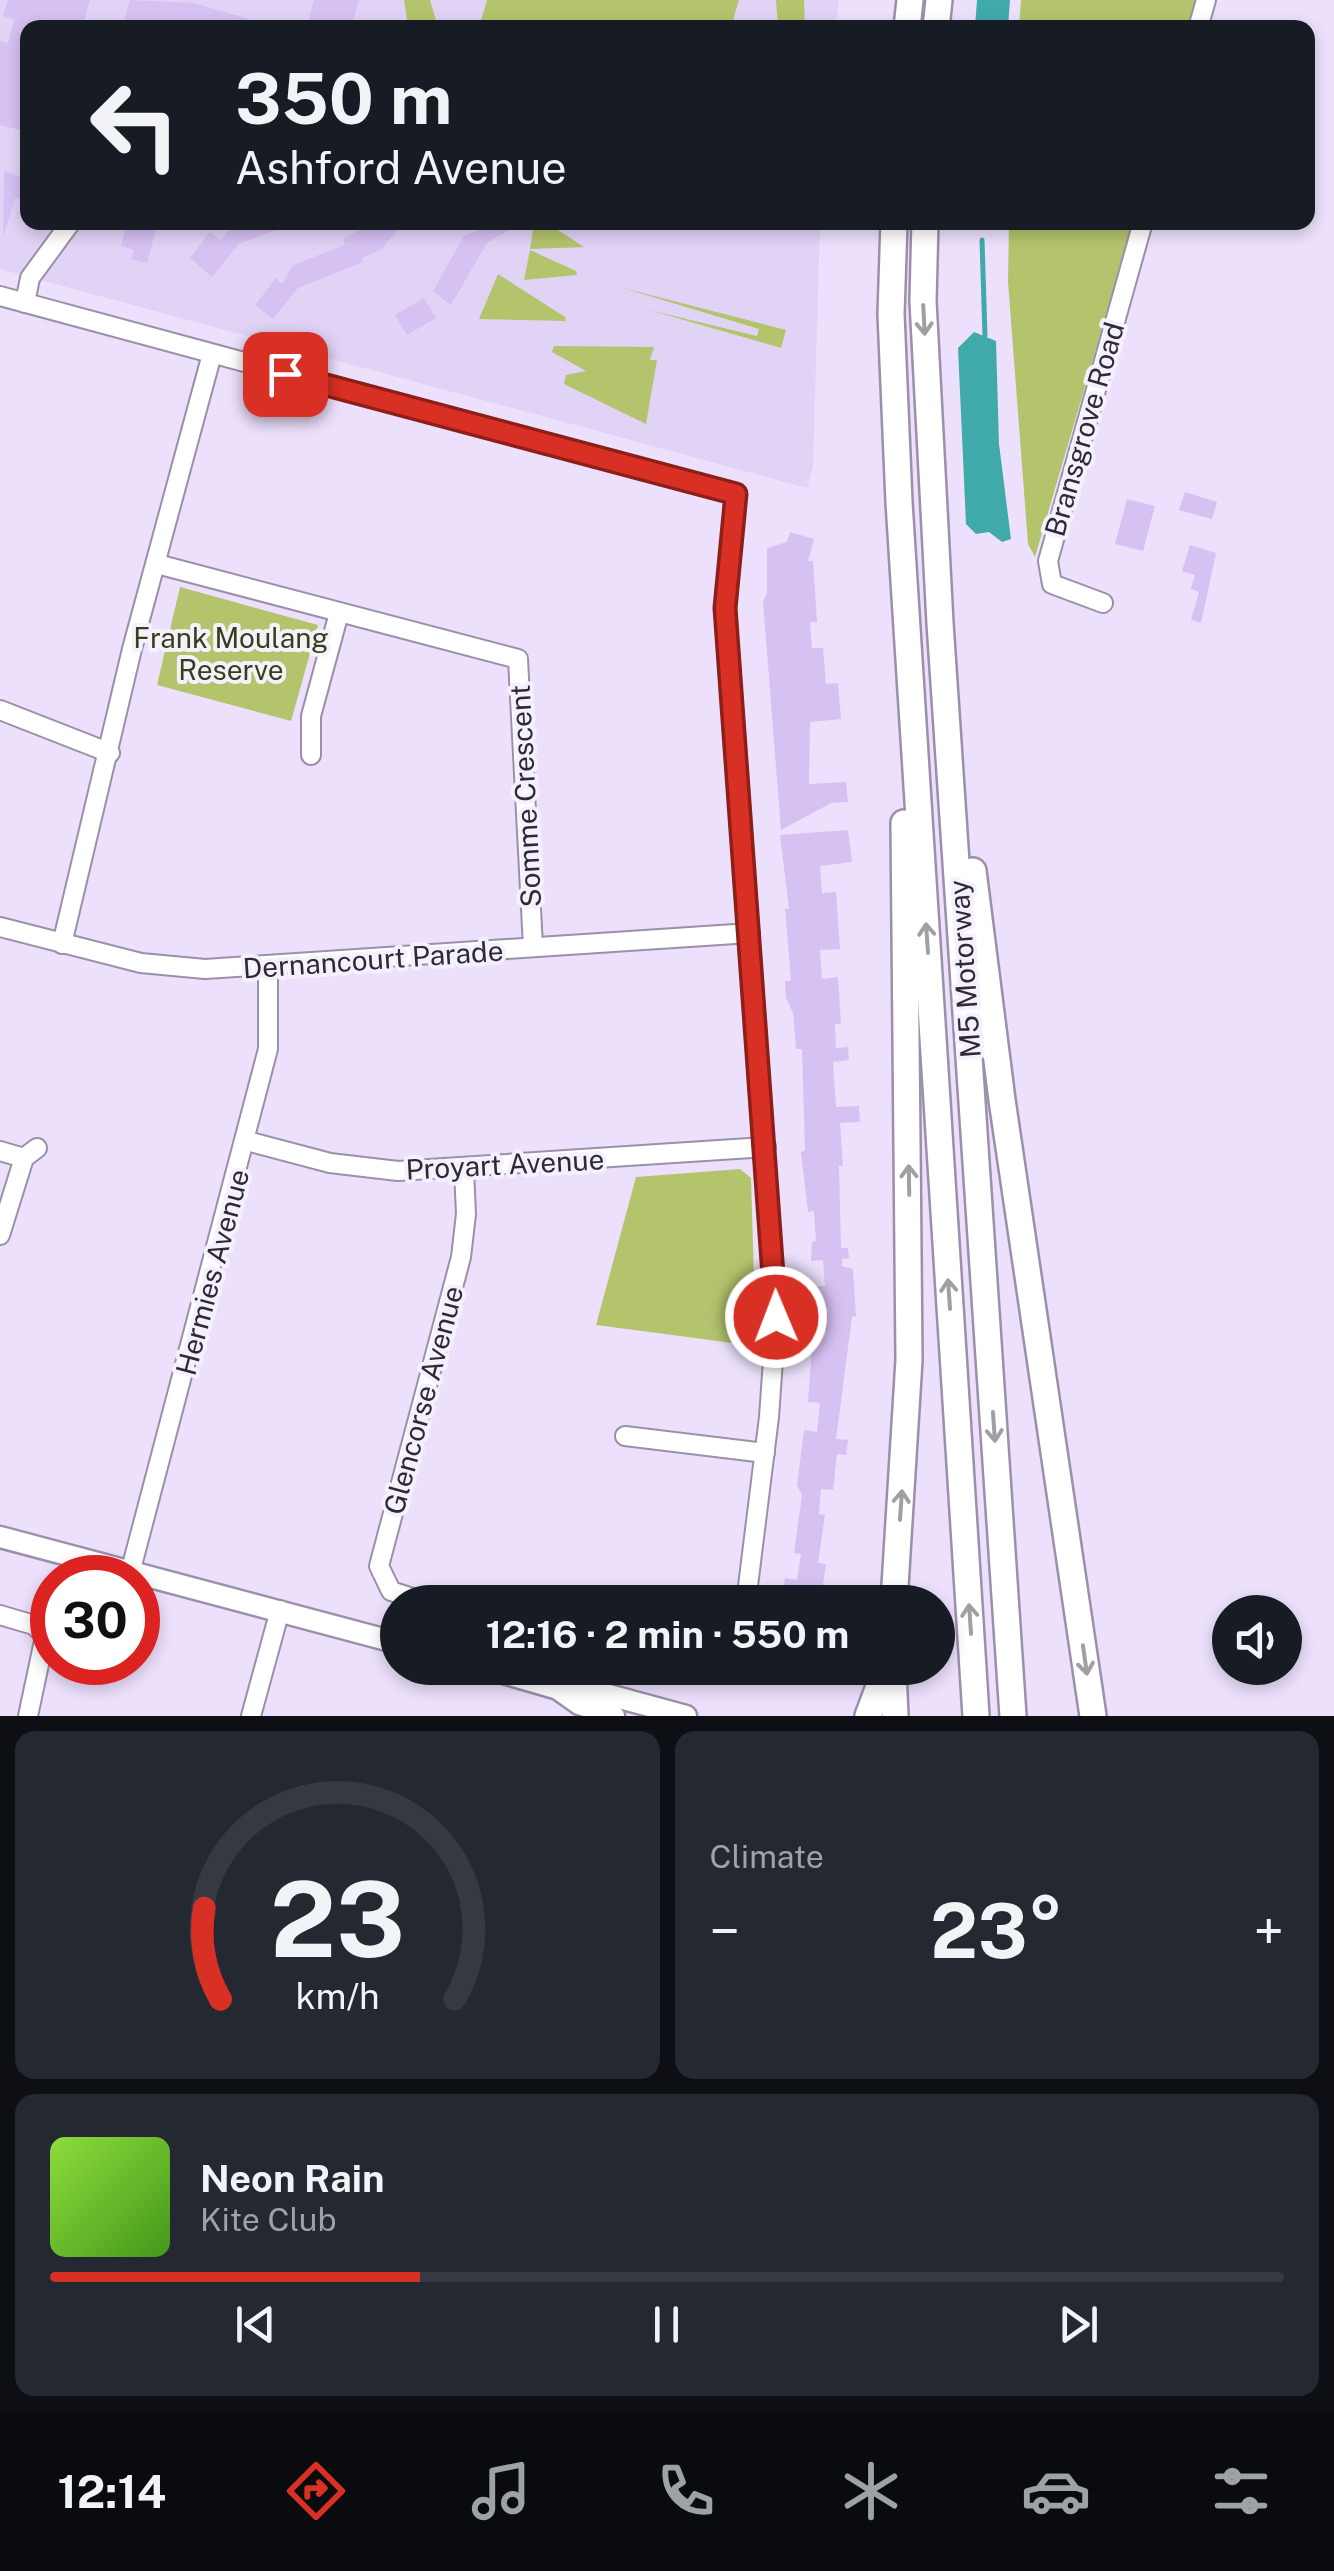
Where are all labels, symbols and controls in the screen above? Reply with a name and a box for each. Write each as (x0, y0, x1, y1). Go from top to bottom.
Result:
text: 350 m (235, 57, 452, 140)
icon: left (70, 60, 200, 190)
text: Ashford Avenue (235, 141, 567, 194)
one-way arrow (915, 303, 934, 335)
street label: Bransgrove Road (1038, 318, 1130, 540)
pin (243, 332, 328, 417)
icon: arrive (258, 347, 313, 402)
park label: Frank Moulang Reserve (133, 621, 329, 686)
street label: Somme Crescent (503, 684, 547, 908)
street label: M5 Motorway (941, 879, 987, 1059)
one-way arrow (917, 922, 936, 954)
street label: Dernancourt Parade (242, 933, 504, 985)
street label: Proyart Avenue (405, 1142, 605, 1186)
street label: Hermies Avenue (169, 1165, 255, 1379)
one-way arrow (899, 1165, 918, 1197)
position arrow (724, 1265, 828, 1369)
one-way arrow (940, 1279, 959, 1311)
street label: Glencorse Avenue (377, 1282, 469, 1518)
one-way arrow (985, 1411, 1004, 1443)
one-way arrow (892, 1490, 911, 1522)
speed limit sign: 30 (30, 1555, 160, 1685)
map controls (1212, 1595, 1302, 1685)
button: sound (1212, 1595, 1302, 1685)
one-way arrow (960, 1603, 979, 1635)
text: 12:16 · 2 min · 550 m (486, 1612, 849, 1657)
one-way arrow (1077, 1643, 1095, 1676)
text: Climate (710, 1838, 824, 1875)
text: 23 (270, 1858, 405, 1980)
text: 23° (930, 1887, 1063, 1975)
text: − (710, 1899, 740, 1963)
text: + (1254, 1899, 1284, 1963)
text: km/h (295, 1975, 379, 2017)
text: Neon Rain (200, 2156, 384, 2201)
text: Kite Club (200, 2201, 337, 2238)
icon: previous (228, 2297, 283, 2352)
icon: pause (639, 2297, 694, 2352)
icon: next (1051, 2297, 1106, 2352)
icon: directions (281, 2456, 351, 2526)
icon: music (466, 2456, 536, 2526)
icon: phone (651, 2456, 721, 2526)
icon: climate (836, 2456, 906, 2526)
icon: car (1021, 2456, 1091, 2526)
icon: filters (1206, 2456, 1276, 2526)
text: 12:14 (58, 2465, 166, 2518)

